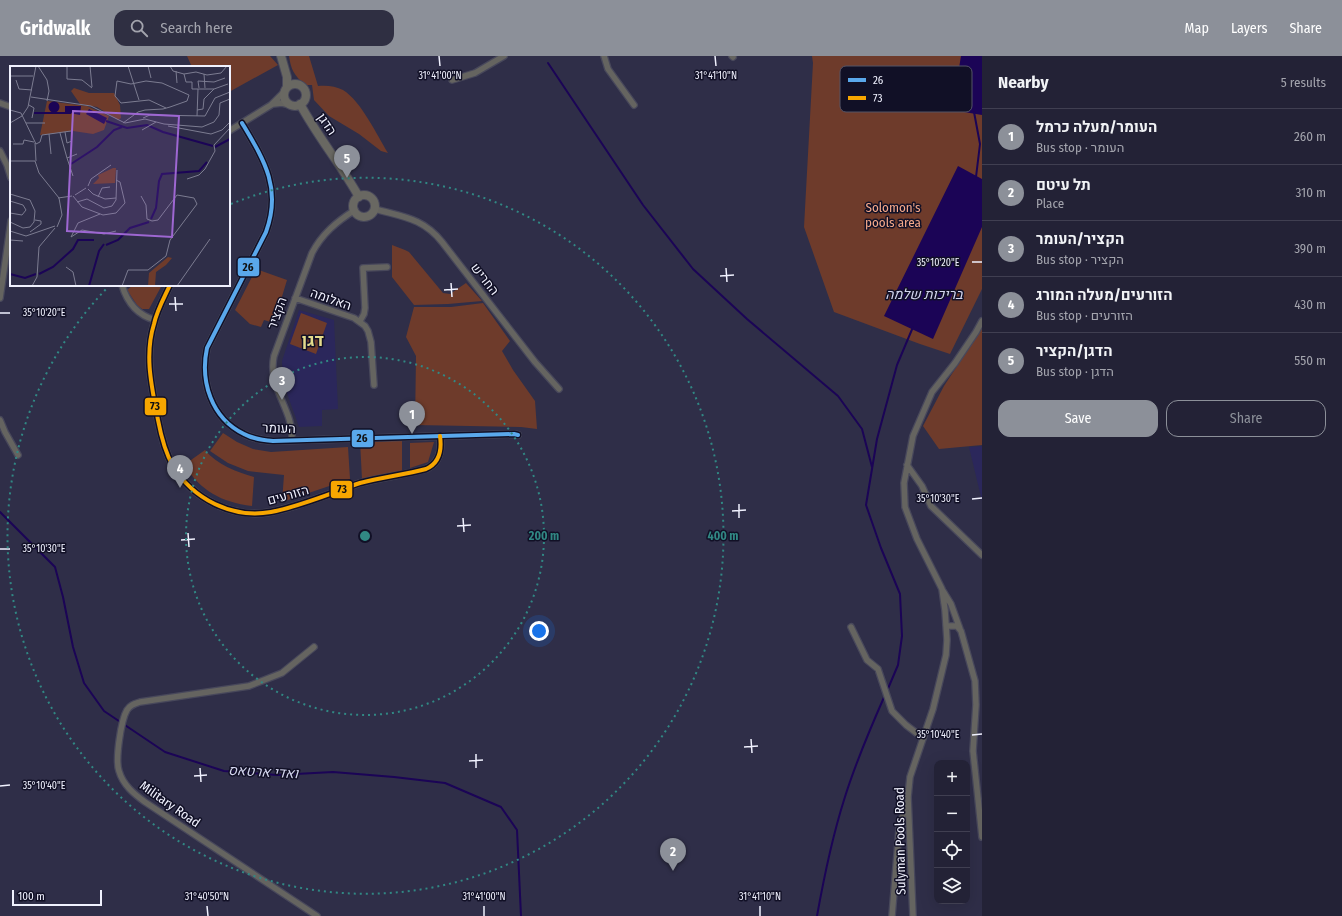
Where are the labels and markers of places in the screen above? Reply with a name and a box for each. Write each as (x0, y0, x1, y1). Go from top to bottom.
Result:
pin: 5 (334, 145, 360, 178)
pin: 3 (269, 367, 295, 400)
pin: 1 (399, 401, 425, 434)
pin: 4 (167, 455, 193, 488)
centre of rings (358, 529, 372, 543)
pin: 2 (660, 838, 686, 871)

